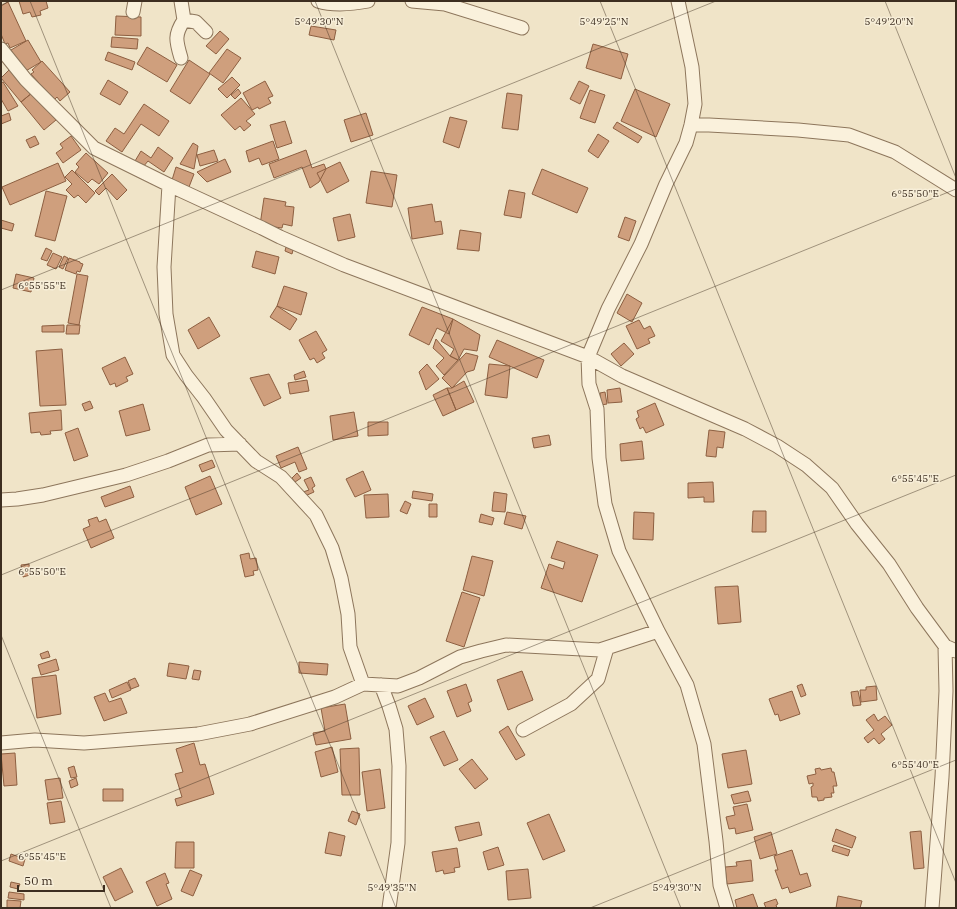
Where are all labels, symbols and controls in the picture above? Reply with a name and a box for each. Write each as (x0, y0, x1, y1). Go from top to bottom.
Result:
text: 5°49'30"N (295, 15, 344, 28)
text: 5°49'25"N (580, 15, 629, 28)
text: 5°49'20"N (865, 15, 914, 28)
text: 6°55'50"E (891, 187, 939, 200)
text: 6°55'55"E (18, 279, 66, 292)
text: 6°55'45"E (891, 472, 939, 485)
text: 6°55'50"E (18, 565, 66, 578)
text: 6°55'40"E (891, 758, 939, 771)
text: 6°55'45"E (18, 850, 66, 863)
scale bar (18, 867, 104, 893)
text: 50 m (24, 873, 53, 888)
text: 5°49'35"N (368, 881, 417, 894)
text: 5°49'30"N (653, 881, 702, 894)

